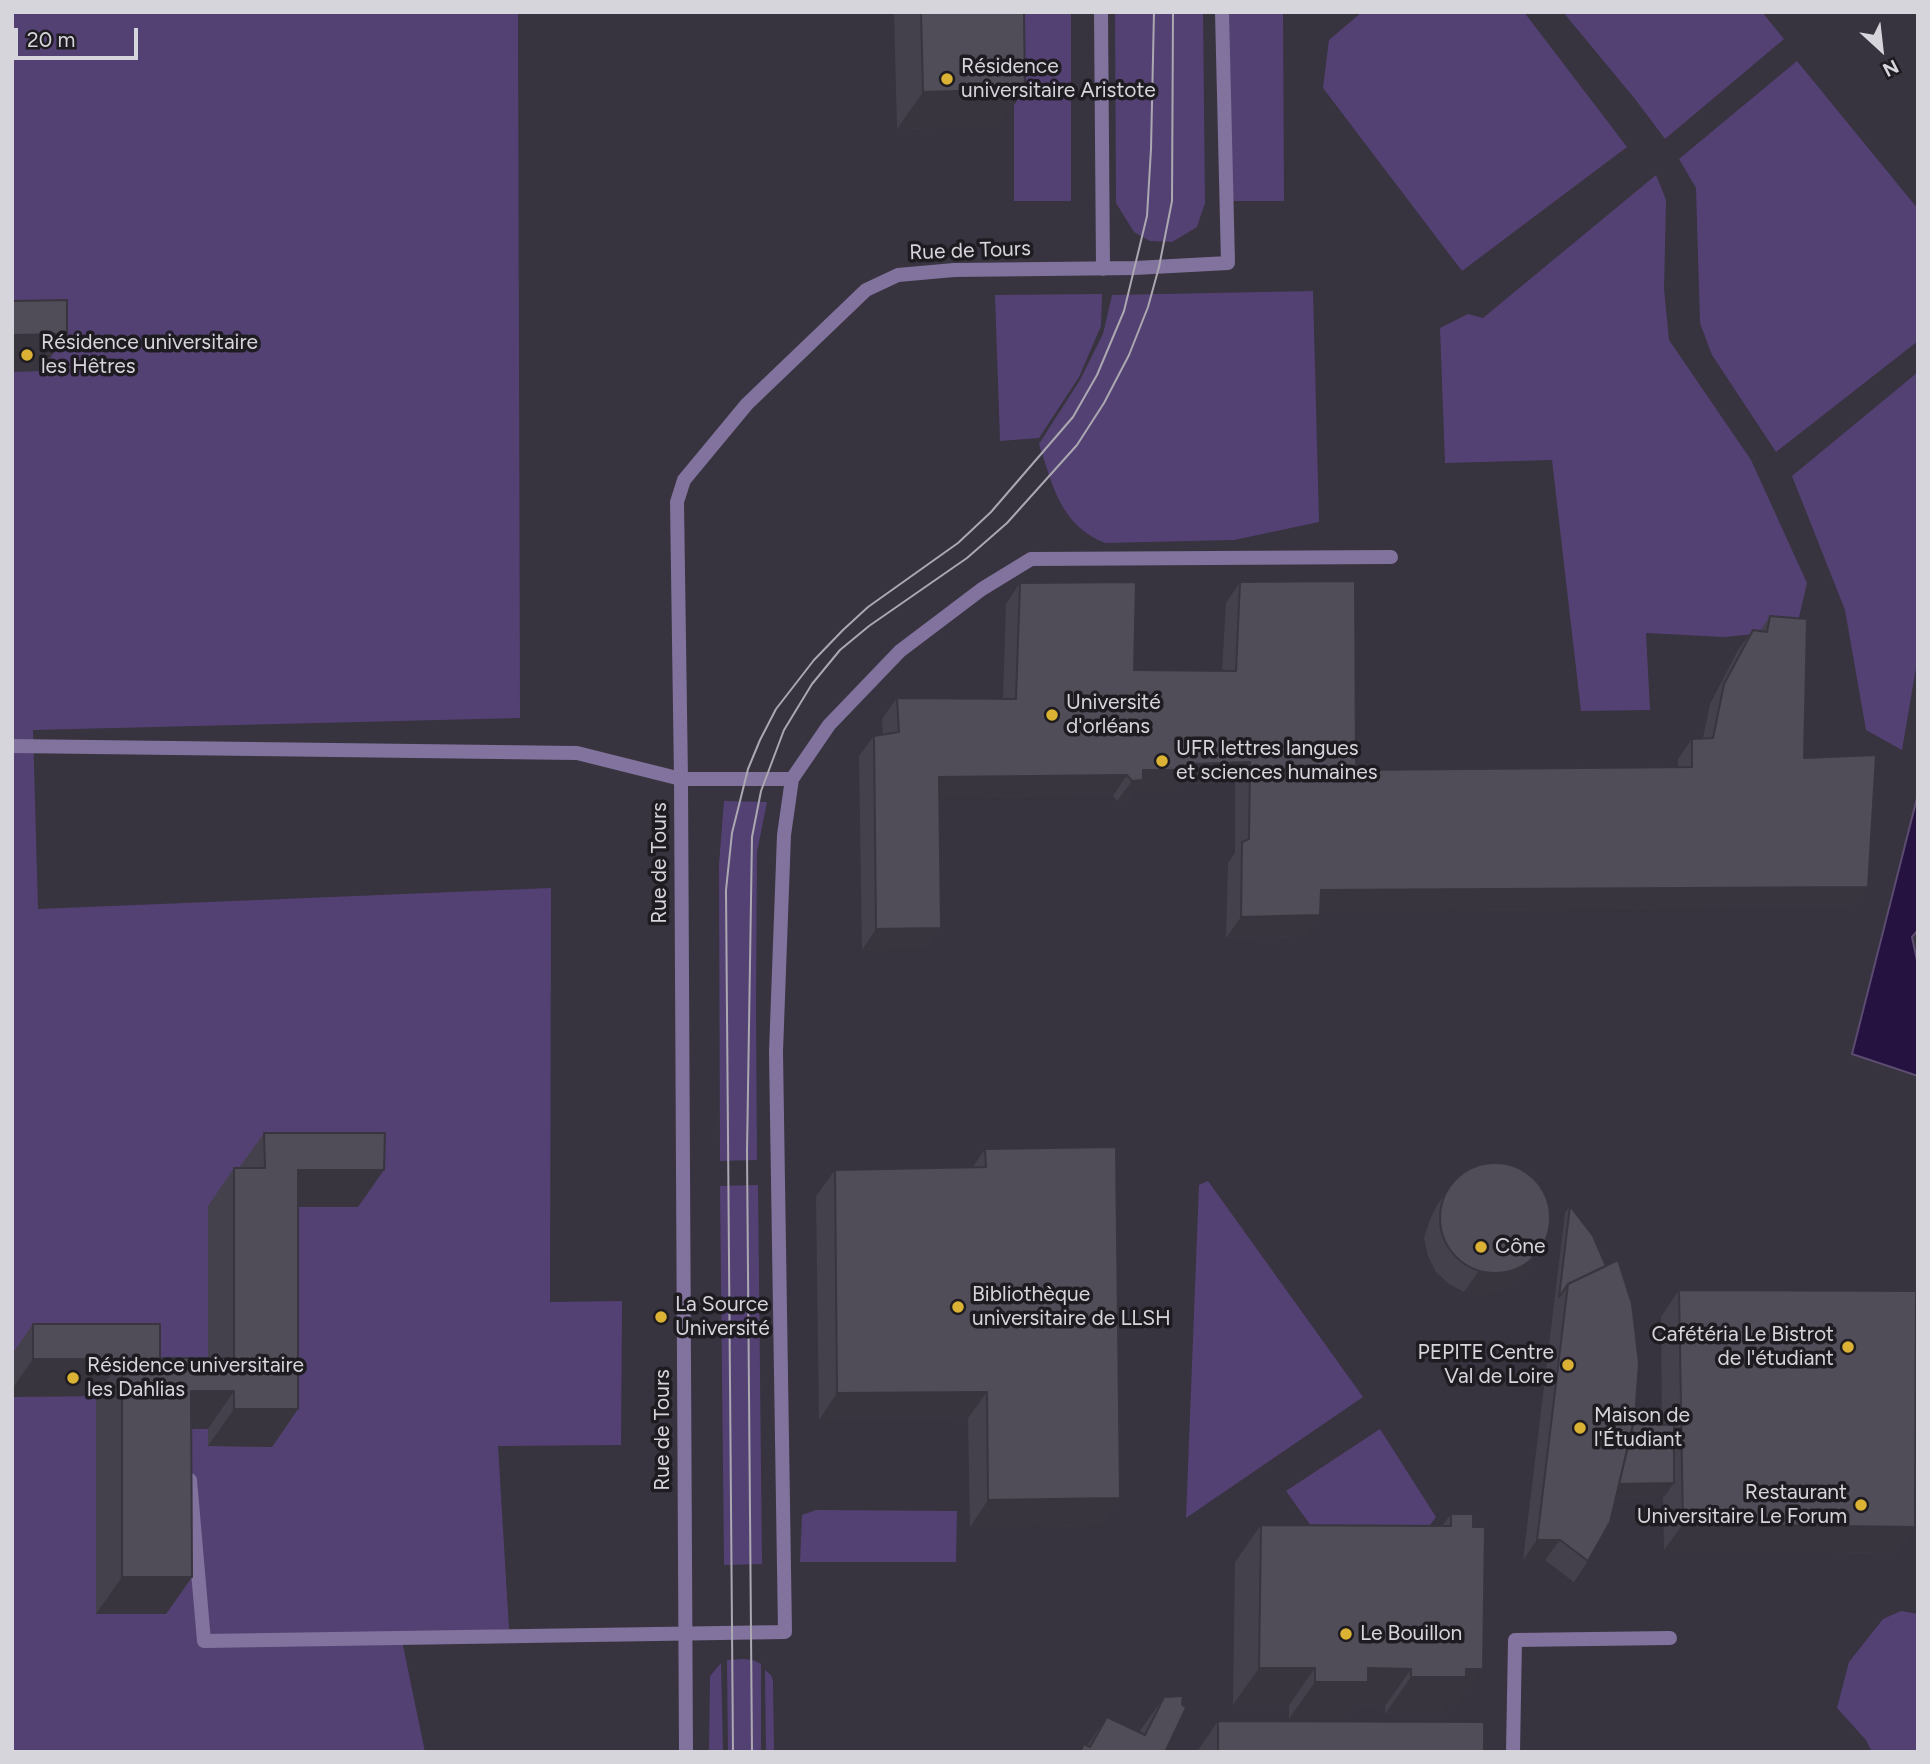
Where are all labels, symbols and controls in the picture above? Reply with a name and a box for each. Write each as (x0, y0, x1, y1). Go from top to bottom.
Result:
scale bar (18, 14, 142, 58)
north arrow (1846, 14, 1916, 84)
text: 20 m (27, 27, 75, 52)
place label: Résidence universitaire Aristote (961, 54, 1156, 104)
text: N (1879, 55, 1903, 82)
marker: Résidence universitaire Aristote (939, 71, 955, 87)
street label: Rue de Tours (909, 236, 1031, 266)
place label: Résidence universitaire les Hêtres (41, 330, 258, 380)
marker: Résidence universitaire les Hêtres (19, 347, 35, 363)
place label: Université d'orléans (1066, 690, 1161, 740)
marker: Université d'orléans (1044, 707, 1060, 723)
place label: UFR lettres langues et sciences humaines (1176, 736, 1377, 786)
marker: UFR lettres langues et sciences humaines (1154, 753, 1170, 769)
street label: Rue de Tours (647, 802, 673, 924)
place label: Cône (1495, 1234, 1546, 1260)
marker: Cône (1473, 1239, 1489, 1255)
place label: Bibliothèque universitaire de LLSH (972, 1282, 1171, 1332)
place label: La Source Université (675, 1292, 770, 1342)
marker: Bibliothèque universitaire de LLSH (950, 1299, 966, 1315)
marker: La Source Université (653, 1309, 669, 1325)
place label: Cafétéria Le Bistrot de l'étudiant (1652, 1322, 1834, 1372)
marker: Cafétéria Le Bistrot de l'étudiant (1840, 1339, 1856, 1355)
place label: PEPITE Centre Val de Loire (1418, 1340, 1554, 1390)
place label: Résidence universitaire les Dahlias (87, 1353, 304, 1403)
marker: PEPITE Centre Val de Loire (1560, 1357, 1576, 1373)
street label: Rue de Tours (650, 1369, 676, 1491)
marker: Résidence universitaire les Dahlias (65, 1370, 81, 1386)
place label: Maison de l'Étudiant (1594, 1403, 1690, 1453)
marker: Maison de l'Étudiant (1572, 1420, 1588, 1436)
place label: Restaurant Universitaire Le Forum (1637, 1480, 1847, 1530)
marker: Restaurant Universitaire Le Forum (1853, 1497, 1869, 1513)
place label: Le Bouillon (1360, 1621, 1462, 1647)
marker: Le Bouillon (1338, 1626, 1354, 1642)

